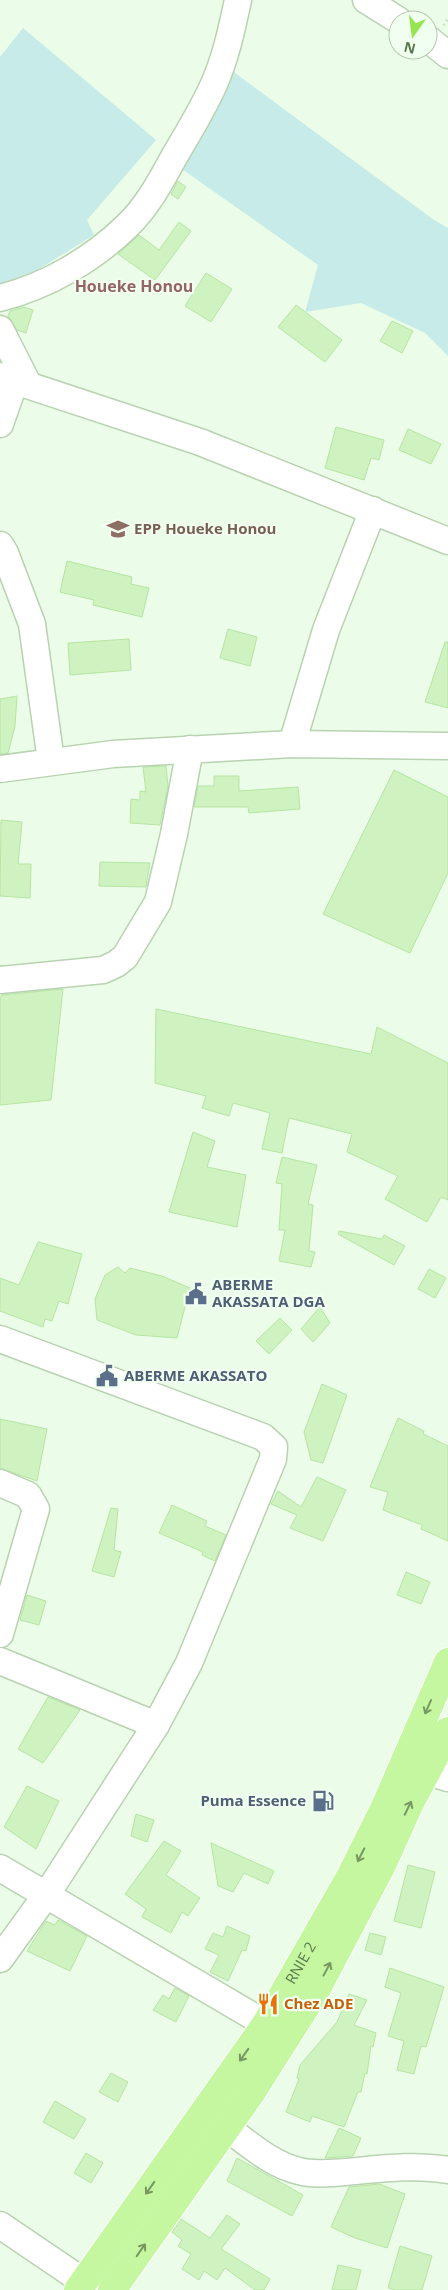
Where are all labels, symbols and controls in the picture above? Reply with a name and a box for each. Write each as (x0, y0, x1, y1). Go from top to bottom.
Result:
north arrow (388, 10, 438, 60)
text: N (402, 38, 418, 59)
district label: Houeke Honou (75, 275, 193, 297)
school or university icon: EPP Houeke Honou (105, 516, 131, 542)
place label: EPP Houeke Honou (134, 518, 276, 538)
place label: ABERME AKASSATA DGA (212, 1274, 325, 1311)
public building icon: ABERME AKASSATA DGA (183, 1281, 209, 1307)
public building icon: ABERME AKASSATO (94, 1363, 120, 1389)
place label: ABERME AKASSATO (124, 1365, 267, 1385)
one-way arrow (423, 1699, 432, 1714)
fuel station icon: Puma Essence (310, 1788, 336, 1814)
place label: Puma Essence (200, 1790, 306, 1810)
one-way arrow (403, 1801, 413, 1816)
one-way arrow (356, 1847, 365, 1862)
street label: RNIE 2 (280, 1938, 320, 1987)
one-way arrow (323, 1963, 333, 1977)
restaurant icon: Chez ADE (255, 1991, 281, 2017)
place label: Chez ADE (284, 1993, 353, 2013)
one-way arrow (239, 2048, 249, 2062)
one-way arrow (145, 2181, 155, 2195)
one-way arrow (136, 2243, 146, 2257)

